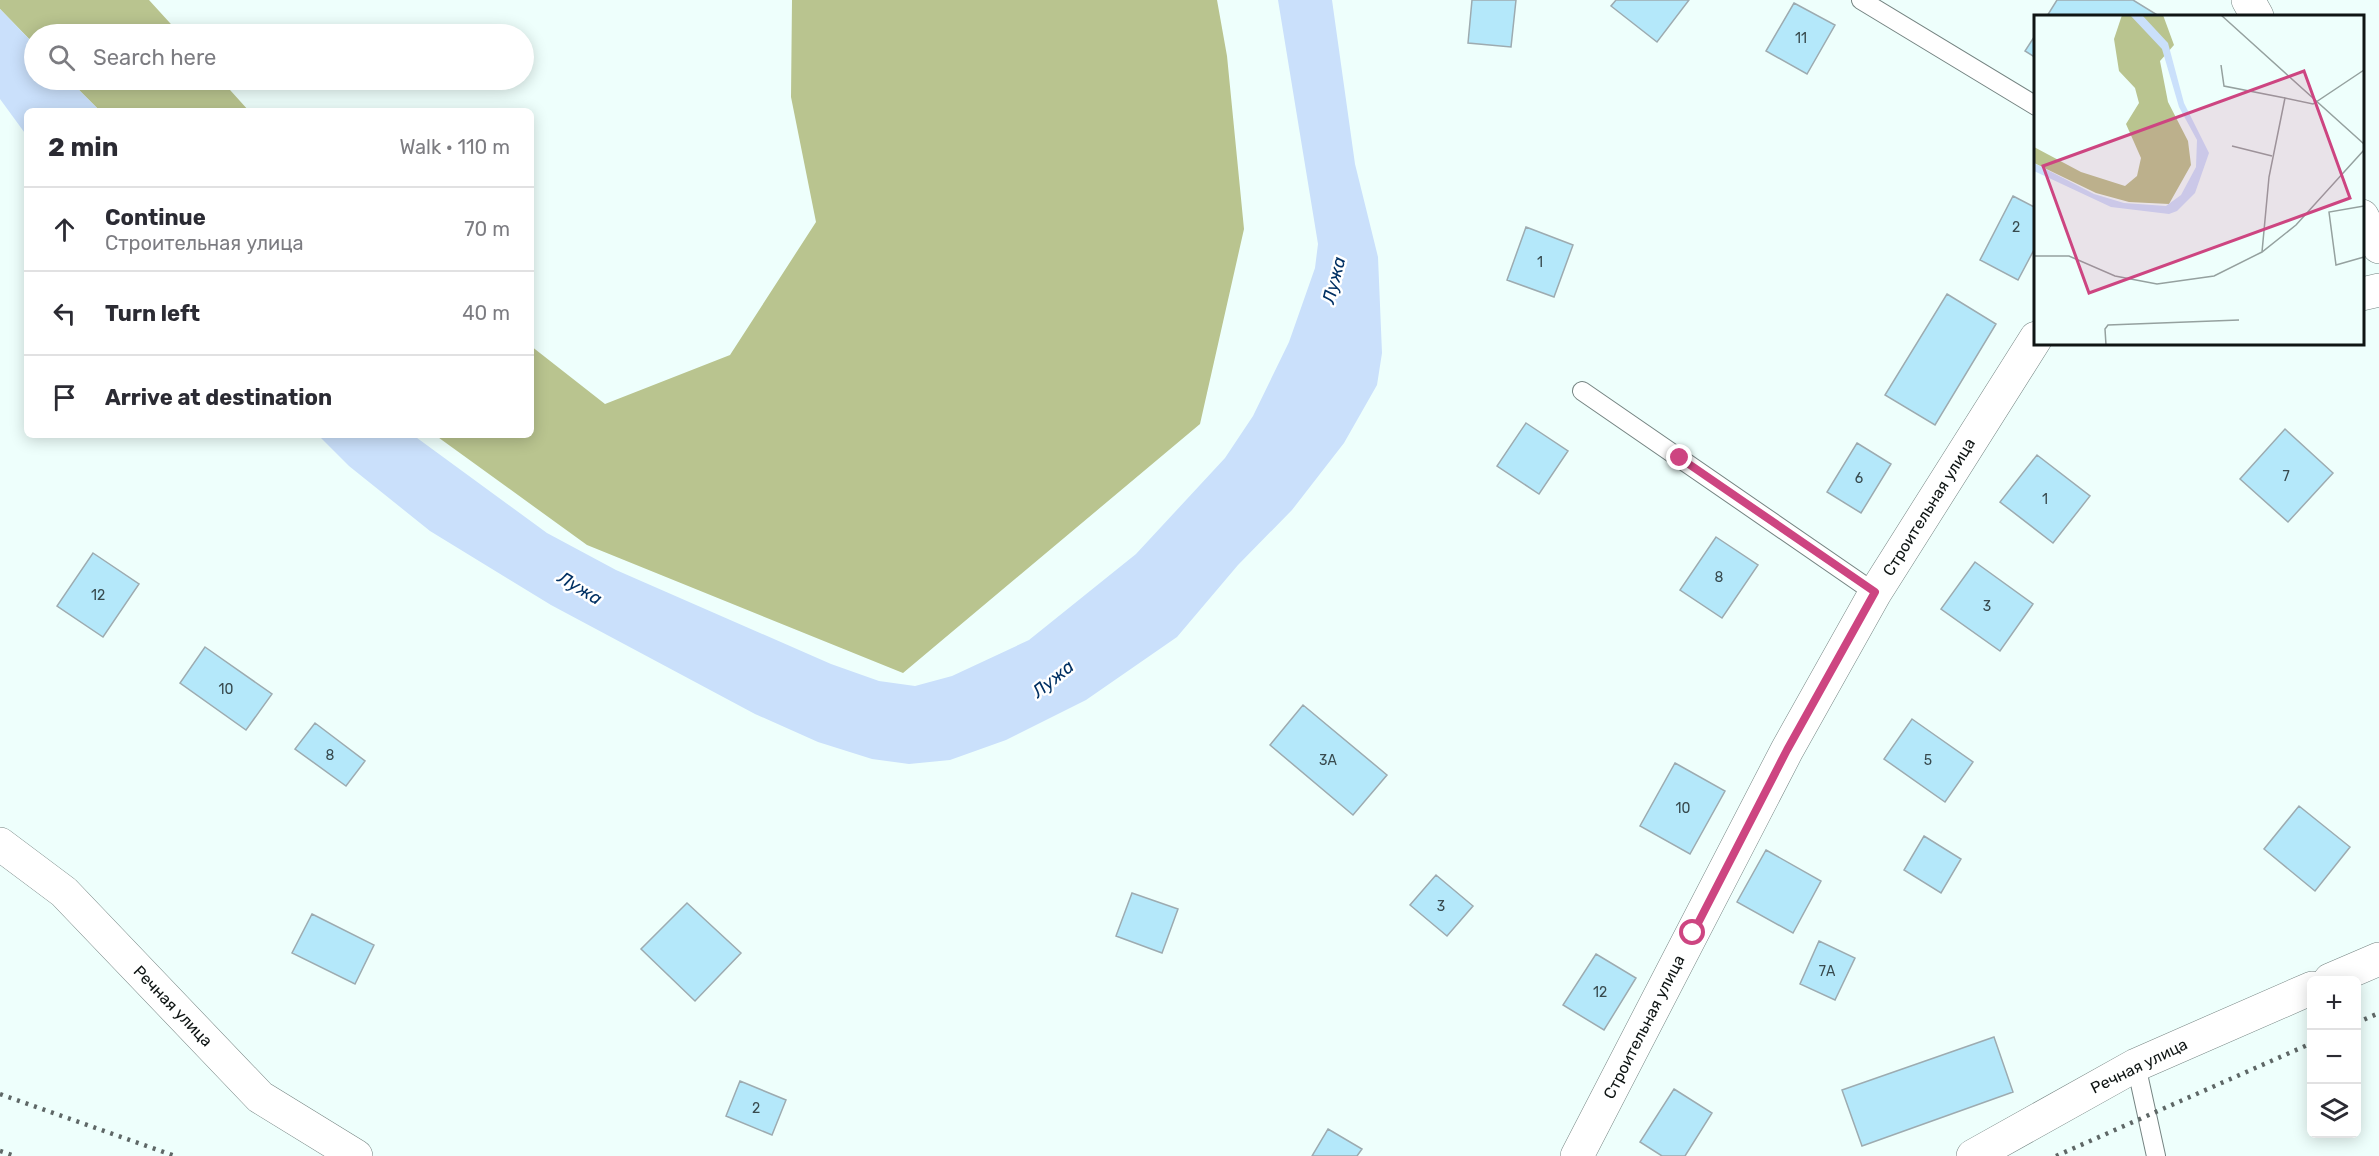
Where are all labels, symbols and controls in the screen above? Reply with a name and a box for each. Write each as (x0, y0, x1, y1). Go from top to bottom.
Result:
inset map (2034, 15, 2364, 345)
search box (24, 24, 534, 90)
house number: 11 (1795, 30, 1807, 47)
icon: search (45, 41, 78, 74)
text: Search here (93, 44, 216, 71)
text: 2 min (48, 132, 118, 163)
text: Walk · 110 m (399, 135, 510, 159)
text: Continue (105, 204, 206, 231)
icon: ahead (48, 213, 81, 246)
text: 70 m (464, 217, 510, 241)
house number: 2 (2012, 219, 2020, 236)
text: Строительная улица (105, 231, 304, 255)
water label: Лужа (1317, 254, 1351, 307)
house number: 1 (1537, 254, 1543, 271)
icon: left (48, 297, 81, 330)
text: Turn left (105, 300, 200, 327)
text: 40 m (462, 301, 510, 325)
icon: arrive (48, 381, 81, 414)
text: Arrive at destination (105, 384, 332, 411)
street label: Строительная улица (1879, 435, 1979, 579)
route end (1666, 444, 1692, 470)
house number: 7 (2282, 468, 2290, 485)
house number: 6 (1855, 470, 1863, 487)
house number: 1 (2042, 491, 2048, 508)
water label: Лужа (553, 566, 606, 610)
house number: 8 (1715, 569, 1724, 586)
house number: 12 (91, 587, 105, 604)
house number: 3 (1983, 598, 1991, 615)
water label: Лужа (1027, 655, 1079, 703)
house number: 10 (219, 681, 234, 698)
house number: 8 (326, 747, 335, 764)
house number: 3А (1319, 752, 1338, 769)
house number: 5 (1924, 752, 1932, 769)
house number: 10 (1676, 800, 1691, 817)
house number: 3 (1437, 898, 1445, 915)
route start (1679, 919, 1705, 945)
street label: Строительная улица (1599, 952, 1689, 1102)
street label: Речная улица (130, 962, 216, 1050)
house number: 7А (1819, 963, 1836, 980)
map controls (2307, 976, 2361, 1138)
button: + (2307, 976, 2361, 1030)
house number: 12 (1593, 984, 1607, 1001)
button: − (2307, 1030, 2361, 1084)
street label: Речная улица (2088, 1034, 2190, 1098)
button: layers (2307, 1084, 2361, 1138)
house number: 2 (752, 1100, 760, 1117)

